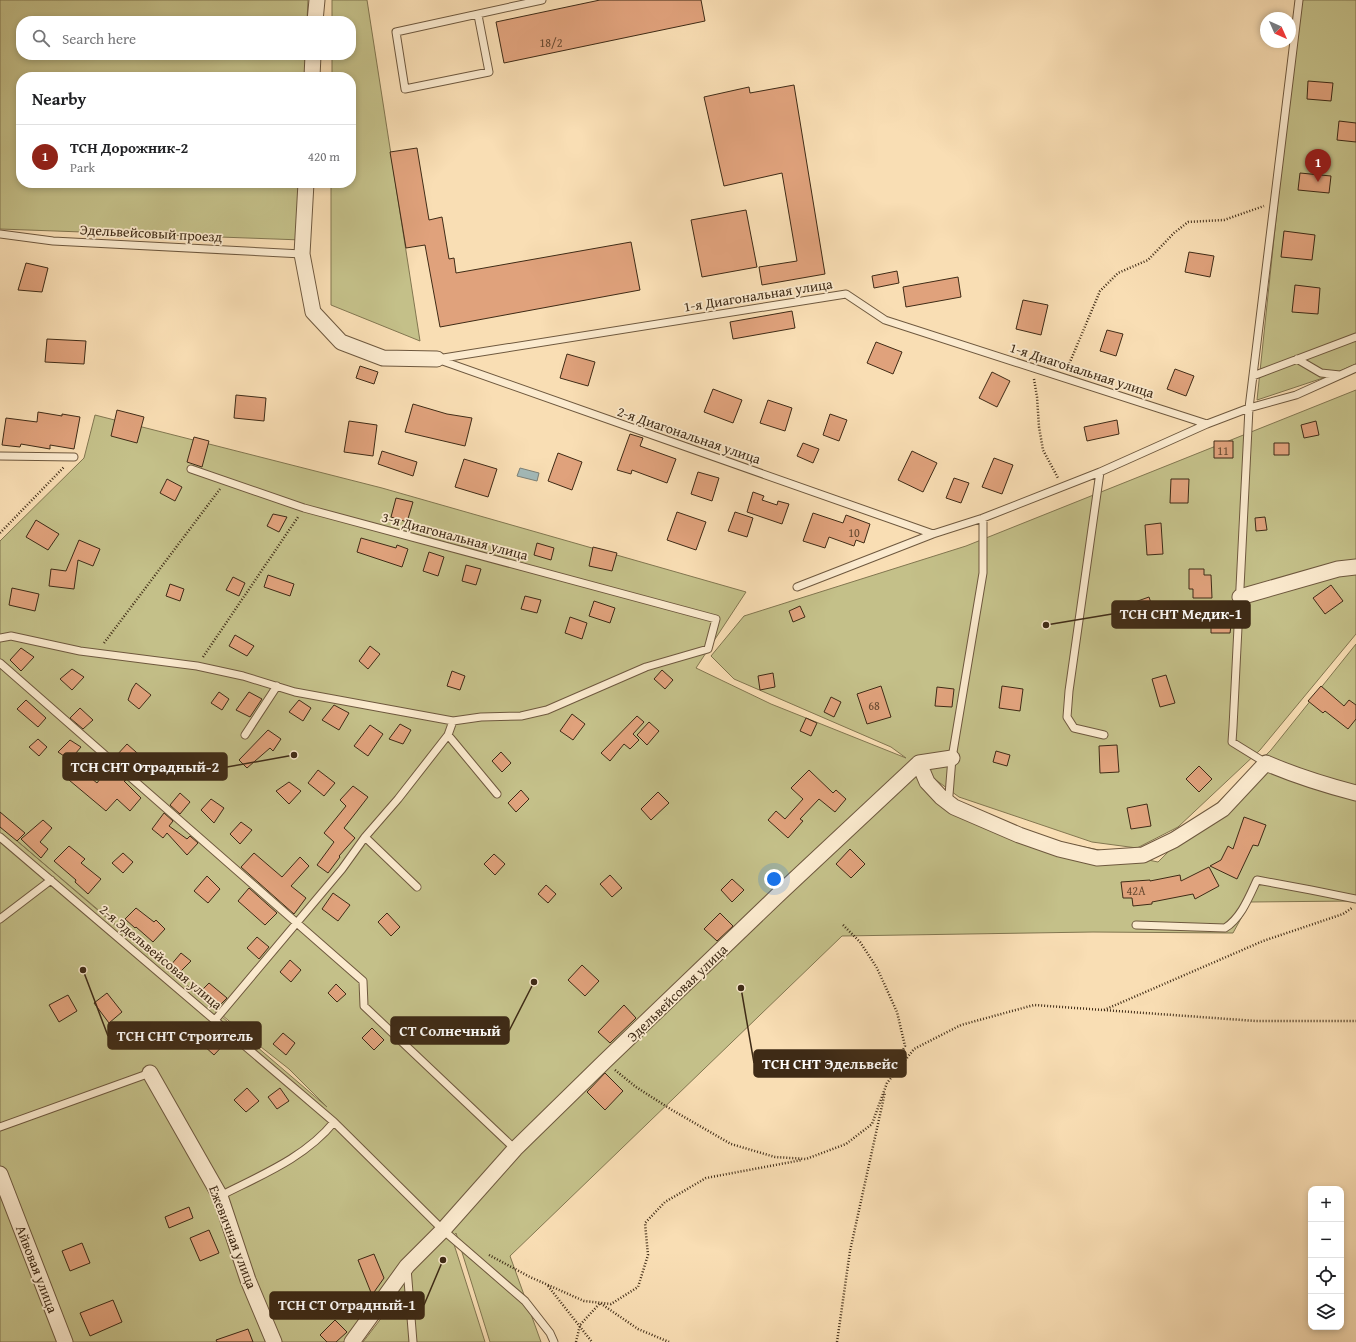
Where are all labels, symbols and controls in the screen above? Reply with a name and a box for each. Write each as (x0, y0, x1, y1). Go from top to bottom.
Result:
north arrow (1260, 12, 1296, 48)
search box (16, 16, 356, 60)
icon: search (30, 27, 52, 49)
text: Search here (62, 28, 136, 49)
house number: 18/2 (540, 34, 563, 51)
text: Nearby (32, 86, 86, 111)
text: ТСН Дорожник-2 (70, 137, 188, 158)
text: 1 (42, 147, 48, 166)
text: 420 m (308, 147, 340, 166)
pin: 1 (1305, 149, 1331, 182)
text: Park (70, 158, 95, 177)
street label: Эдельвейсовый проезд (79, 219, 223, 247)
street label: 1-я Диагональная улица (682, 273, 834, 317)
street label: 1-я Диагональная улица (1007, 337, 1157, 403)
street label: 2-я Диагональная улица (615, 401, 764, 469)
house number: 11 (1217, 442, 1229, 459)
street label: 3-я Диагональная улица (380, 507, 531, 565)
house number: 10 (848, 524, 860, 541)
callout: ТСН СНТ Медик-1 (1112, 601, 1250, 628)
text: ТСН СНТ Медик-1 (1120, 603, 1242, 624)
house number: 68 (868, 697, 880, 714)
callout: ТСН СНТ Отрадный-2 (63, 753, 227, 780)
text: ТСН СНТ Отрадный-2 (71, 756, 219, 777)
your location (764, 869, 784, 889)
house number: 42А (1127, 882, 1146, 899)
street label: 2-я Эдельвейсовая улица (95, 900, 227, 1015)
street label: Эдельвейсовая улица (622, 939, 732, 1046)
callout: СТ Солнечный (391, 1017, 509, 1044)
text: СТ Солнечный (399, 1020, 501, 1041)
callout: ТСН СНТ Строитель (108, 1022, 261, 1049)
text: ТСН СНТ Строитель (117, 1025, 253, 1046)
callout: ТСН СНТ Эдельвейс (754, 1050, 906, 1077)
text: ТСН СНТ Эдельвейс (762, 1053, 898, 1074)
street label: Ежевичная улица (204, 1182, 262, 1292)
map controls (1308, 1186, 1344, 1330)
button: + (1308, 1186, 1344, 1222)
street label: Айвовая улица (11, 1222, 63, 1316)
button: − (1308, 1222, 1344, 1258)
button: locate (1308, 1258, 1344, 1294)
callout: ТСН СТ Отрадный-1 (270, 1292, 424, 1319)
text: ТСН СТ Отрадный-1 (278, 1294, 416, 1315)
button: layers (1308, 1294, 1344, 1330)

